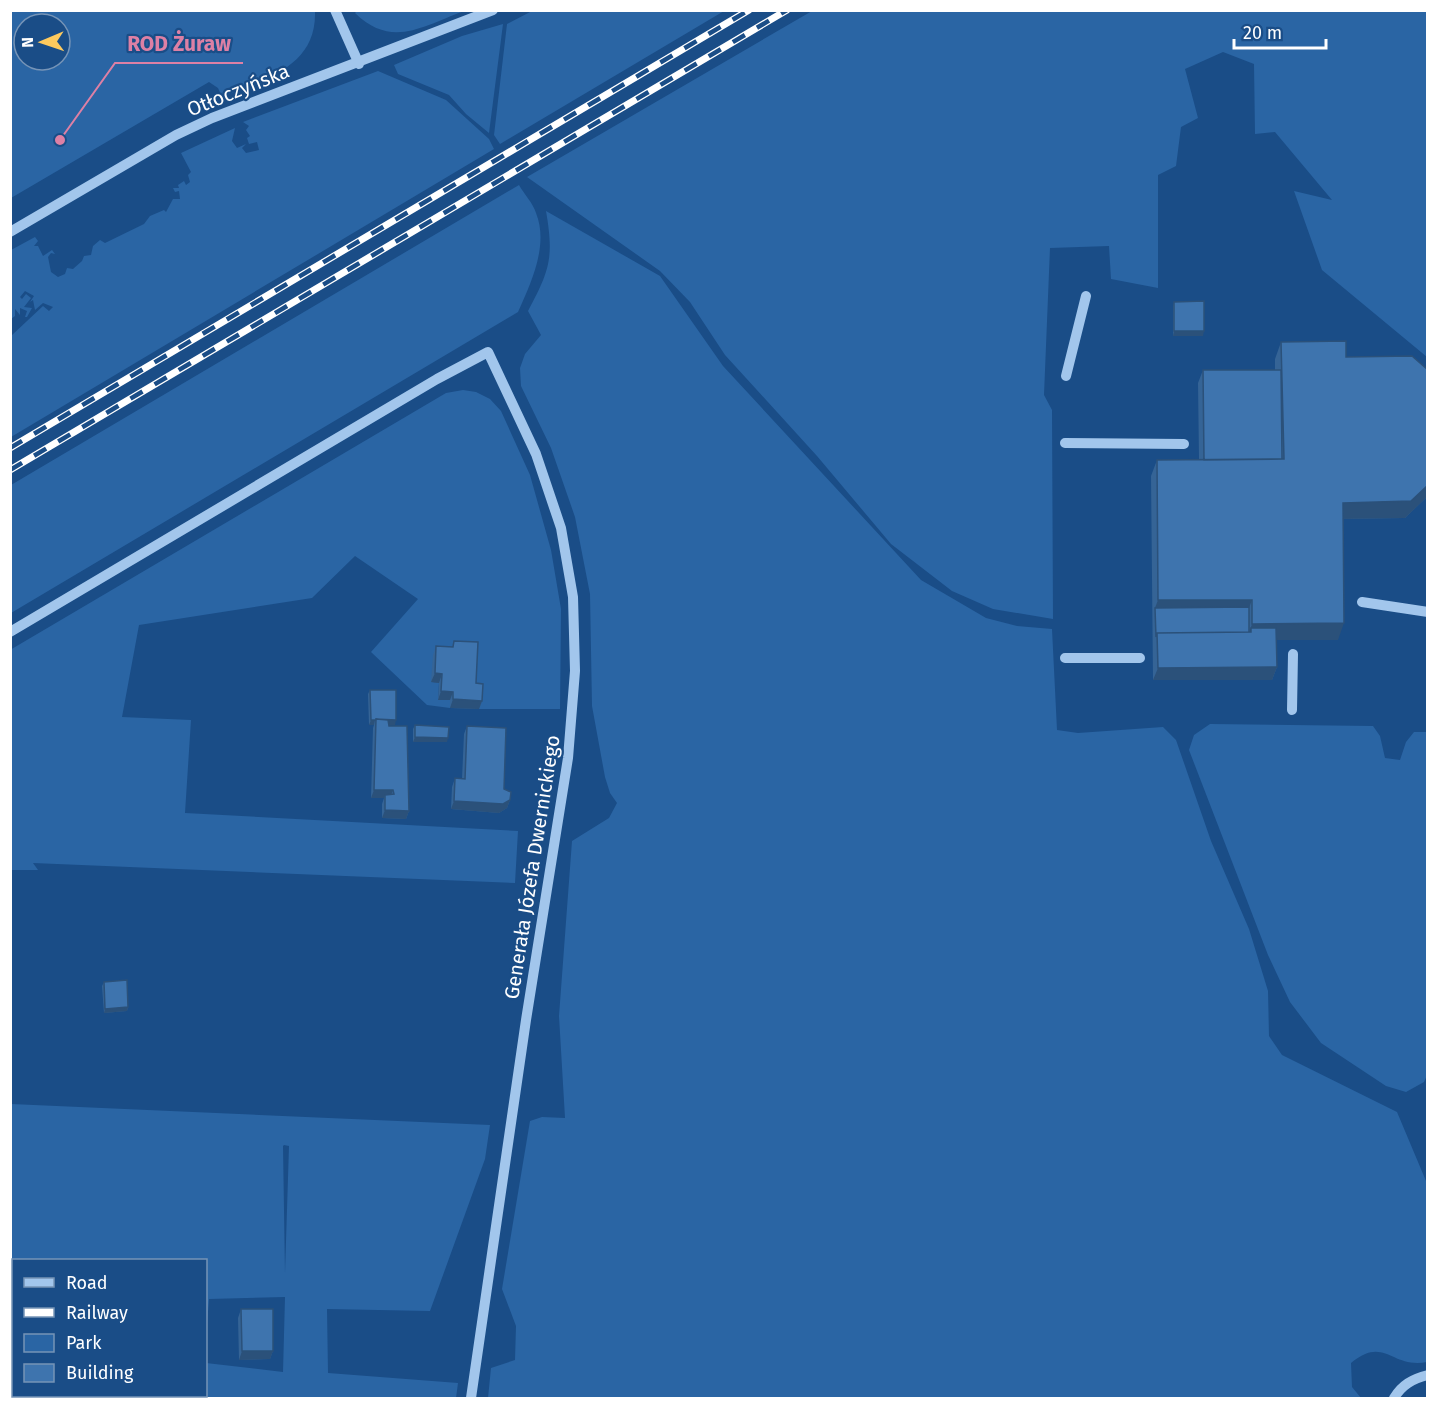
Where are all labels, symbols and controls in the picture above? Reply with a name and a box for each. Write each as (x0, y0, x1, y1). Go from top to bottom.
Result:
north arrow (12, 12, 72, 72)
scale bar (1234, 12, 1326, 50)
text: 20 m (1243, 22, 1282, 44)
callout: ROD Żuraw (115, 24, 243, 63)
text: ROD Żuraw (127, 30, 231, 57)
text: N (18, 37, 37, 48)
street label: Otłoczyńska (183, 59, 293, 121)
street label: Generała Józefa Dwernickiego (499, 733, 565, 1001)
legend (12, 1259, 207, 1397)
text: Road (66, 1272, 108, 1294)
text: Railway (66, 1302, 128, 1324)
text: Park (66, 1332, 102, 1354)
text: Building (66, 1362, 134, 1384)

